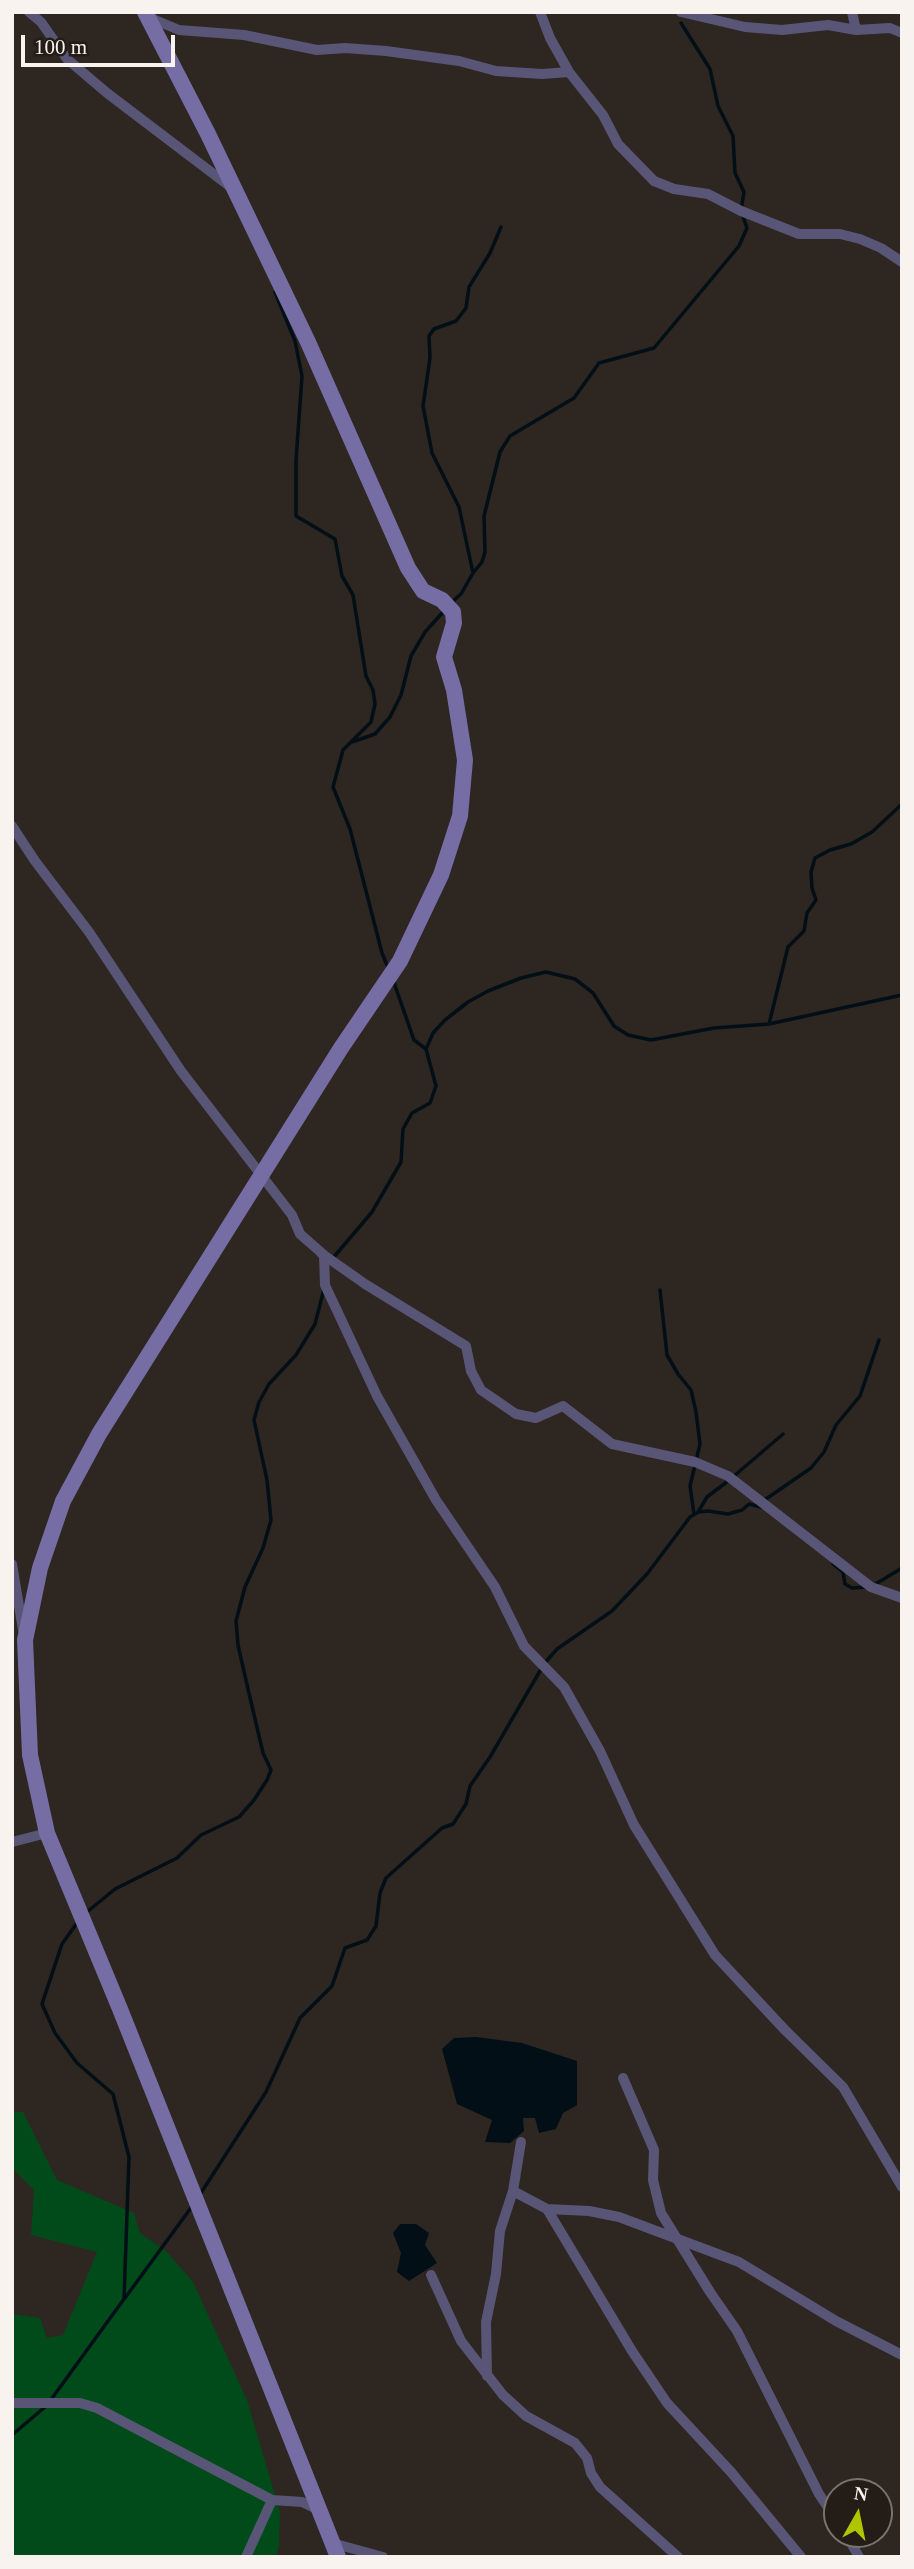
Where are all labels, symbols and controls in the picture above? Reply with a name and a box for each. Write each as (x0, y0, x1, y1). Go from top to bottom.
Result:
scale bar (24, 21, 178, 65)
text: 100 m (34, 35, 87, 59)
north arrow (823, 2478, 893, 2548)
text: N (853, 2482, 869, 2505)

